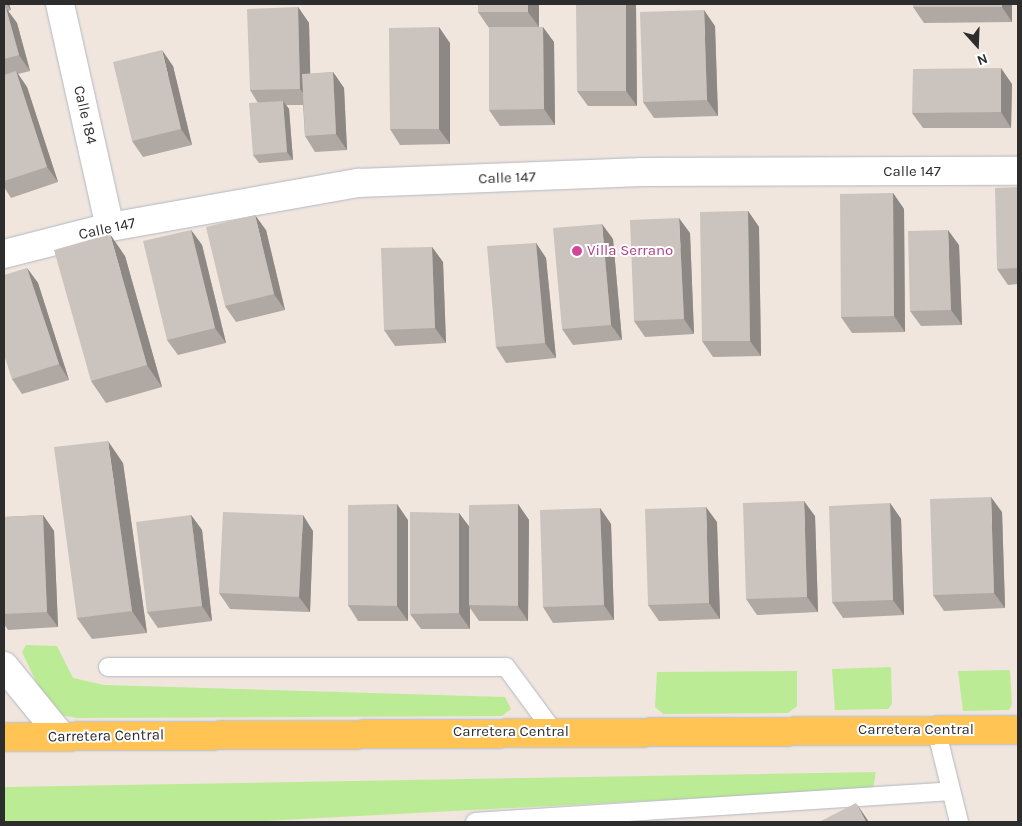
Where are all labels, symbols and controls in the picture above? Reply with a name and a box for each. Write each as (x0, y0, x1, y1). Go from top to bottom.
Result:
north arrow (952, 20, 1002, 70)
text: N (975, 50, 990, 69)
street label: Calle 184 (70, 84, 100, 146)
street label: Calle 147 (883, 163, 941, 181)
street label: Calle 147 (478, 168, 536, 188)
street label: Calle 147 (77, 214, 137, 244)
place label: Villa Serrano (587, 242, 673, 260)
marker: Villa Serrano (571, 245, 583, 257)
street label: Carretera Central (858, 721, 974, 739)
street label: Carretera Central (453, 723, 569, 741)
street label: Carretera Central (48, 726, 164, 746)

